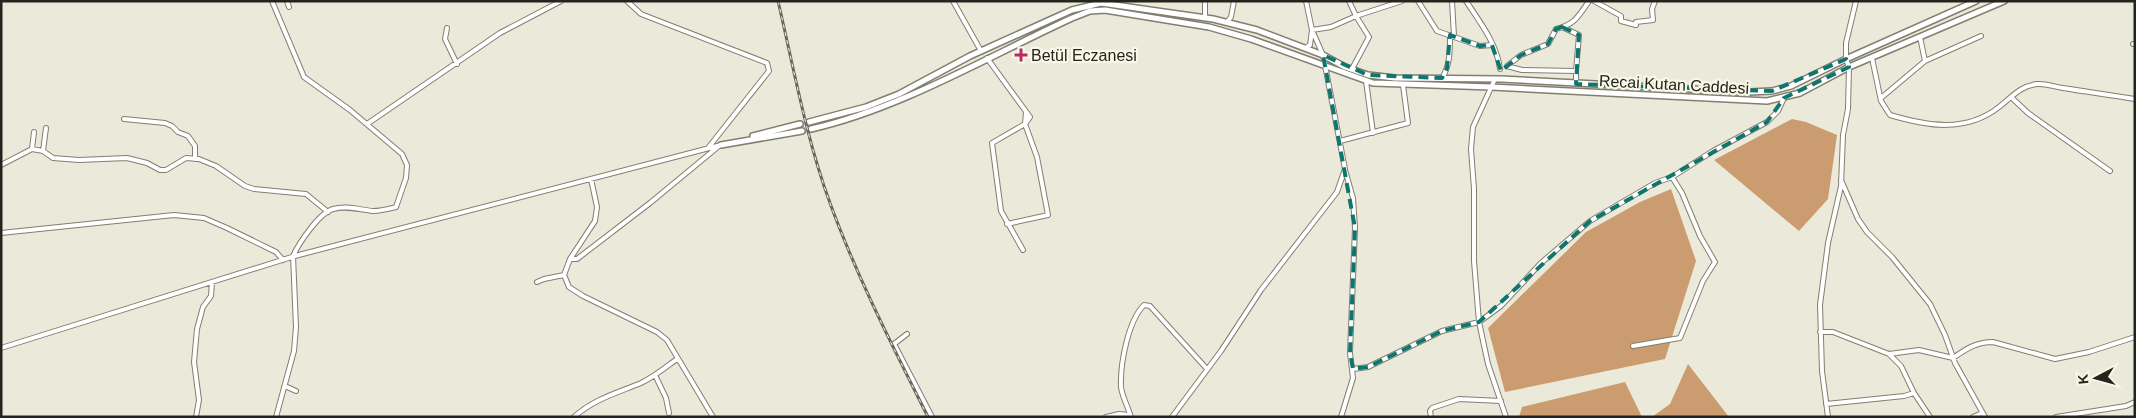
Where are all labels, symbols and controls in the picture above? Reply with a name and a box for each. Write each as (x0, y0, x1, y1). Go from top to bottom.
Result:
place label: Betül Eczanesi (1031, 47, 1137, 64)
marker: Betül Eczanesi (1015, 49, 1027, 61)
street label: Recai Kutan Caddesi (1598, 72, 1749, 97)
north arrow (2071, 353, 2121, 403)
text: K (2075, 373, 2092, 385)

